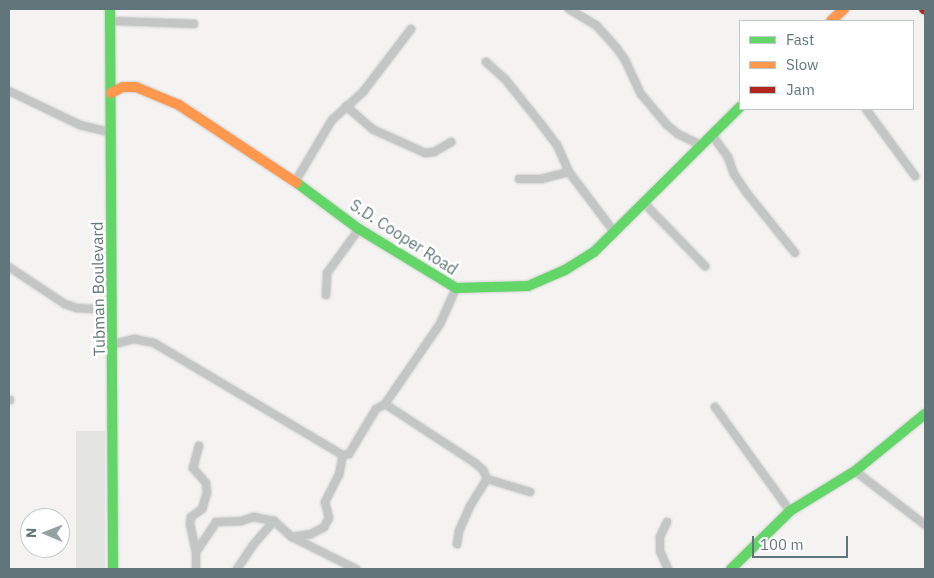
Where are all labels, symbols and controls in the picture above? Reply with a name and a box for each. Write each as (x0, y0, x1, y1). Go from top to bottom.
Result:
legend (739, 20, 914, 110)
text: Fast (786, 30, 814, 49)
text: Slow (786, 55, 819, 74)
text: Jam (786, 80, 815, 99)
street label: S.D. Cooper Road (347, 195, 461, 279)
street label: Tubman Boulevard (87, 221, 109, 357)
north arrow (20, 508, 70, 558)
scale bar (754, 526, 850, 558)
text: N (22, 528, 40, 538)
text: 100 m (760, 535, 804, 554)

